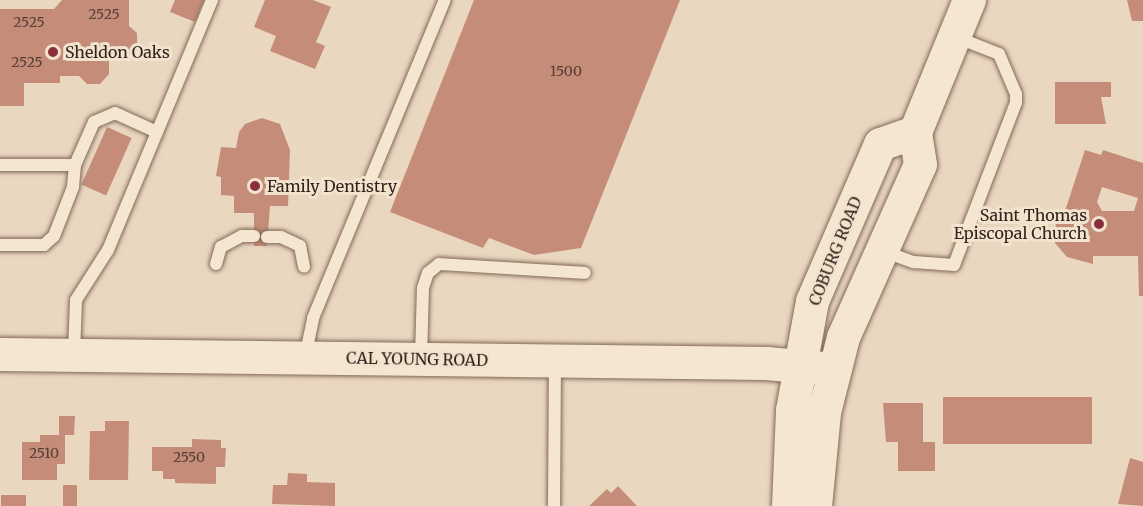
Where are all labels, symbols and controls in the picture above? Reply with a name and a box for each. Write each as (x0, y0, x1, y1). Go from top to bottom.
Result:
house number: 2525 (88, 6, 120, 22)
house number: 2525 (13, 14, 45, 30)
place label: Sheldon Oaks (65, 42, 170, 62)
marker: Sheldon Oaks (46, 45, 60, 59)
house number: 2525 (11, 54, 43, 70)
house number: 1500 (550, 63, 582, 79)
place label: Family Dentistry (267, 176, 397, 196)
marker: Family Dentistry (248, 179, 262, 193)
street label: COBURG ROAD (804, 194, 866, 308)
place label: Saint Thomas Episcopal Church (954, 205, 1087, 243)
marker: Saint Thomas Episcopal Church (1092, 217, 1106, 231)
street label: CAL YOUNG ROAD (346, 348, 488, 370)
house number: 2510 (29, 445, 59, 461)
house number: 2550 (173, 449, 205, 465)

